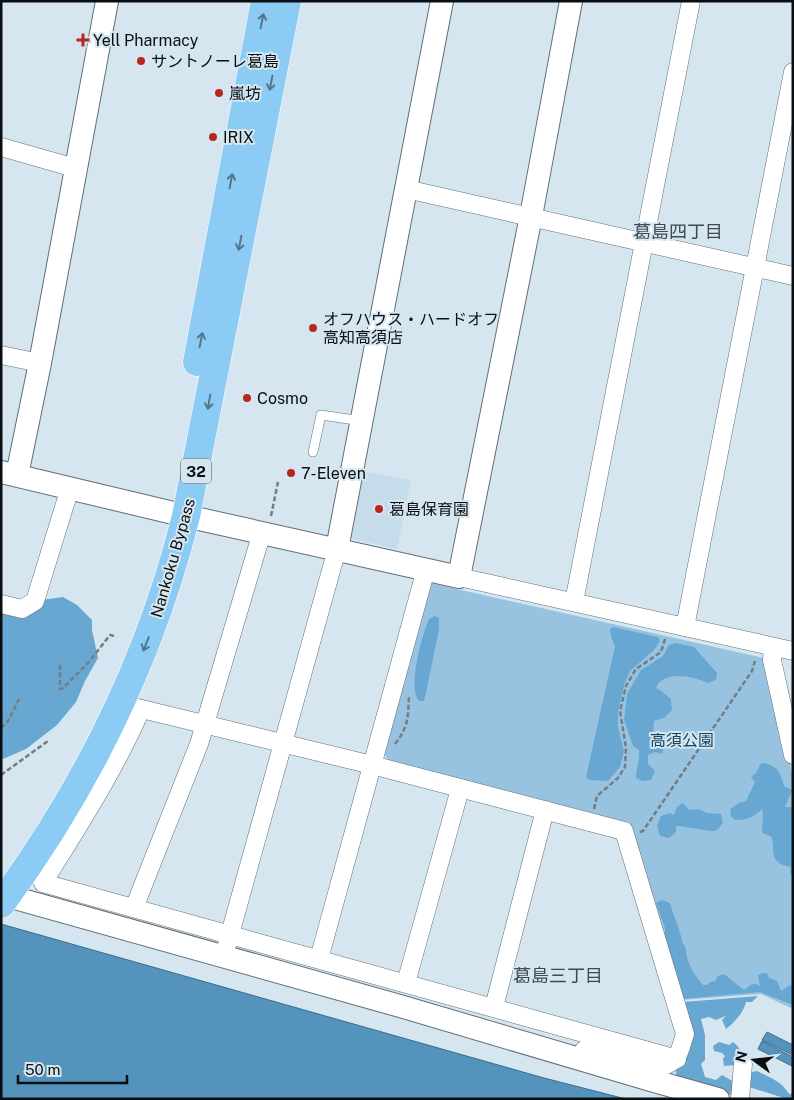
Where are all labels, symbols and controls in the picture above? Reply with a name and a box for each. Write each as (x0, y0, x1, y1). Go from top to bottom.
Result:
one-way arrow (257, 13, 267, 29)
place label: Yell Pharmacy (93, 31, 199, 50)
marker: Yell Pharmacy (77, 34, 89, 46)
place label: サントノーレ葛島 (151, 52, 279, 71)
marker: サントノーレ葛島 (135, 55, 147, 67)
one-way arrow (265, 75, 275, 91)
place label: 嵐坊 (229, 84, 261, 103)
marker: 嵐坊 (213, 87, 225, 99)
place label: IRIX (223, 128, 254, 147)
marker: IRIX (207, 131, 219, 143)
one-way arrow (227, 173, 237, 189)
district label: 葛島四丁目 (633, 221, 723, 242)
one-way arrow (235, 235, 245, 251)
place label: オフハウス・ハードオフ 高知高須店 (323, 310, 499, 347)
marker: オフハウス・ハードオフ 高知高須店 (307, 322, 319, 334)
one-way arrow (197, 333, 207, 349)
place label: Cosmo (257, 389, 308, 408)
marker: Cosmo (241, 392, 253, 404)
one-way arrow (203, 394, 213, 410)
road number: 32 (181, 458, 211, 484)
place label: 7-Eleven (301, 464, 366, 483)
marker: 7-Eleven (285, 467, 297, 479)
street label: Nankoku Bypass (147, 496, 199, 620)
place label: 葛島保育園 (389, 500, 469, 519)
marker: 葛島保育園 (373, 503, 385, 515)
one-way arrow (141, 636, 151, 651)
park label: 高須公園 (650, 731, 714, 750)
district label: 葛島三丁目 (513, 965, 603, 986)
north arrow (729, 1035, 779, 1085)
text: N (732, 1049, 751, 1064)
scale bar (18, 1052, 126, 1084)
text: 50 m (25, 1061, 60, 1078)

